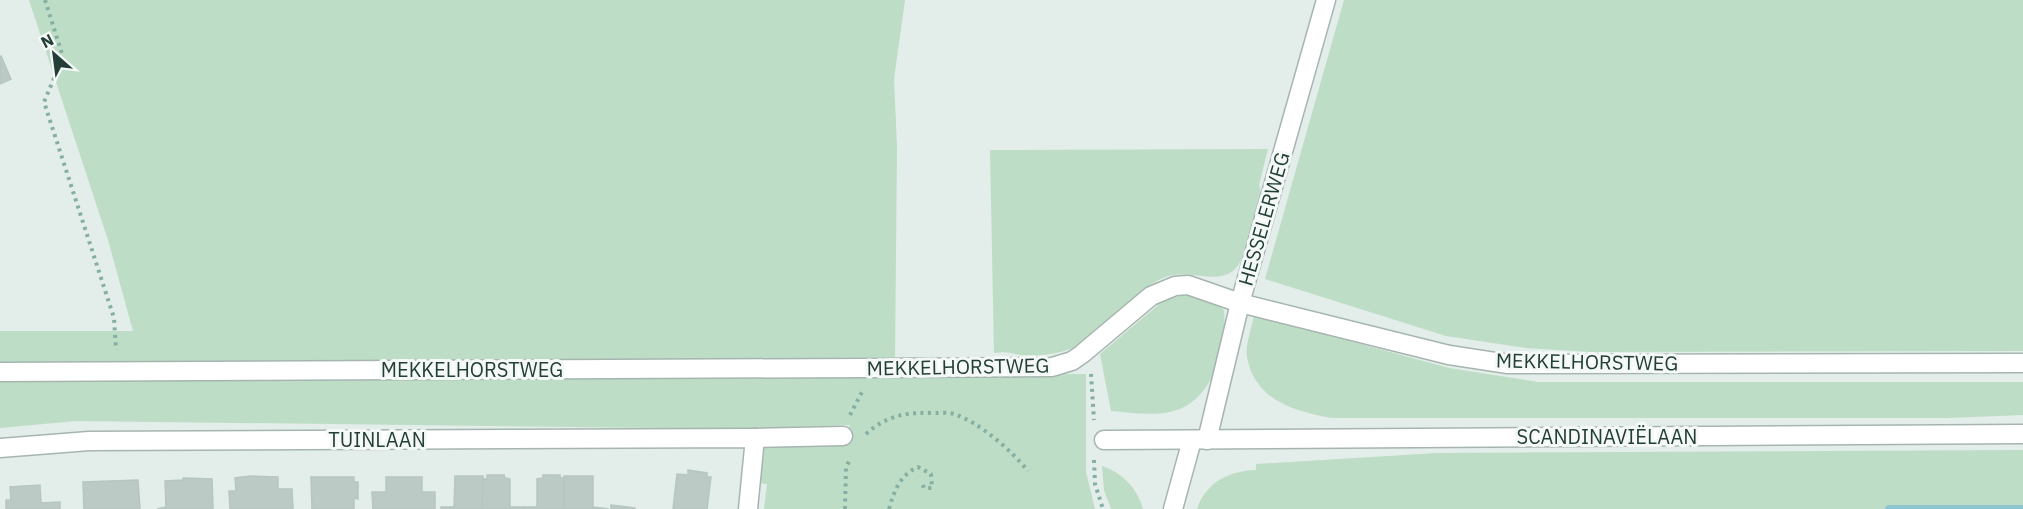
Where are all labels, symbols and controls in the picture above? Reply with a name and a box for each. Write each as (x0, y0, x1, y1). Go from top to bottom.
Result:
north arrow (24, 24, 84, 84)
text: N (37, 29, 57, 52)
street label: HESSELERWEG (1231, 149, 1296, 289)
street label: MEKKELHORSTWEG (1496, 346, 1678, 377)
street label: MEKKELHORSTWEG (867, 351, 1049, 382)
street label: MEKKELHORSTWEG (381, 356, 563, 383)
street label: SCANDINAVIËLAAN (1517, 423, 1697, 450)
street label: TUINLAAN (328, 426, 426, 453)

